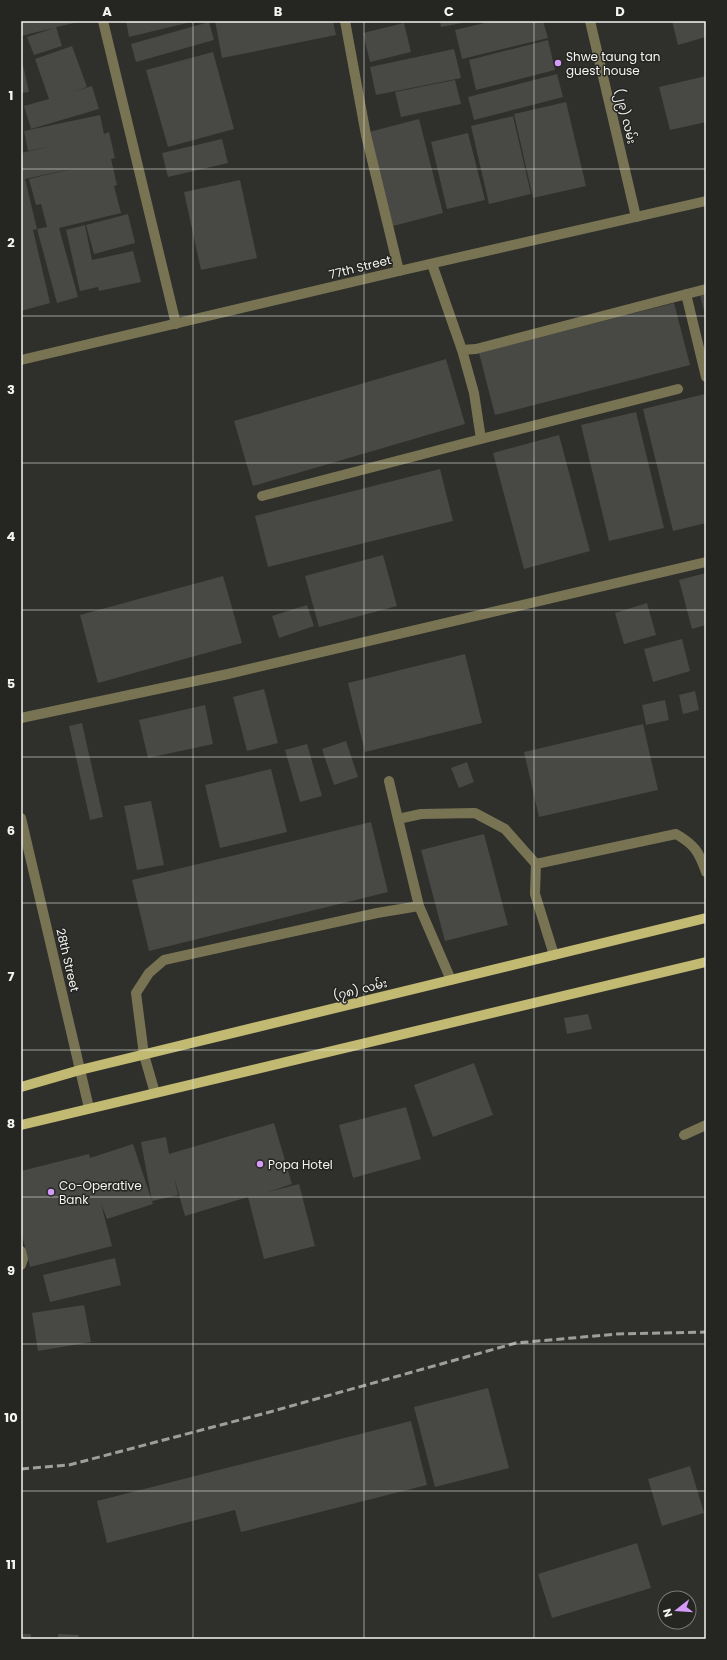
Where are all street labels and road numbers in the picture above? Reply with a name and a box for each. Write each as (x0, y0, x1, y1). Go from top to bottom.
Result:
street label: (၂၉) လမ်း (609, 87, 641, 146)
street label: 77th Street (327, 251, 393, 283)
street label: 28th Street (52, 926, 84, 994)
street label: (၇၈) လမ်း (331, 974, 389, 1006)

